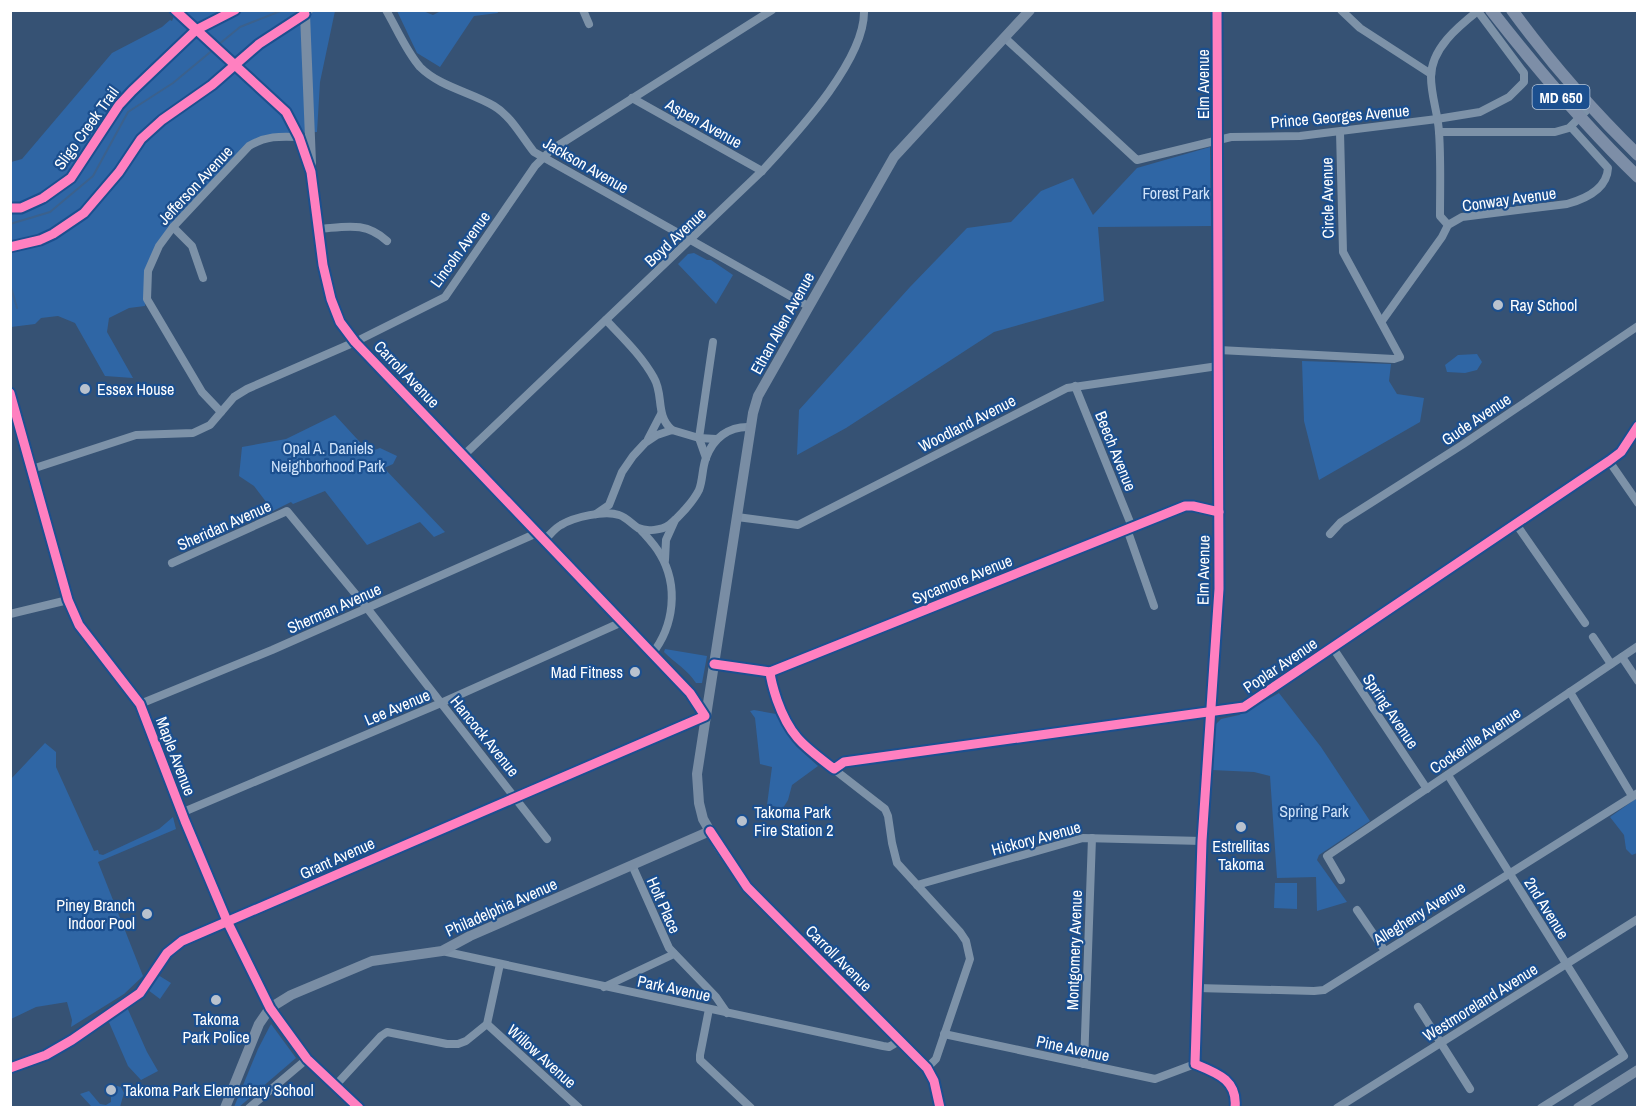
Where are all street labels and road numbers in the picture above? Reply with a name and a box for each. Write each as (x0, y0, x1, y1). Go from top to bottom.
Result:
street label: Elm Avenue (1192, 49, 1214, 119)
street label: Sligo Creek Trail (48, 82, 124, 174)
road number: MD 650 (1532, 85, 1590, 109)
street label: Aspen Avenue (661, 92, 746, 153)
street label: Prince Georges Avenue (1270, 99, 1410, 133)
street label: Jackson Avenue (539, 132, 633, 198)
street label: Jefferson Avenue (153, 141, 237, 229)
street label: Circle Avenue (1315, 157, 1339, 239)
street label: Conway Avenue (1461, 182, 1557, 216)
street label: Boyd Avenue (639, 203, 711, 271)
street label: Lincoln Avenue (425, 206, 495, 292)
street label: Ethan Allen Avenue (745, 268, 819, 378)
street label: Carroll Avenue (369, 335, 445, 413)
street label: Gude Avenue (1437, 388, 1515, 450)
street label: Woodland Avenue (915, 389, 1019, 457)
street label: Beech Avenue (1090, 408, 1142, 494)
street label: Sheridan Avenue (174, 495, 274, 555)
street label: Elm Avenue (1191, 535, 1215, 605)
street label: Sycamore Avenue (909, 549, 1015, 609)
street label: Sherman Avenue (284, 578, 384, 638)
street label: Poplar Avenue (1239, 632, 1321, 698)
street label: Spring Avenue (1358, 669, 1424, 753)
street label: Lee Avenue (361, 683, 433, 731)
street label: Hancock Avenue (446, 691, 524, 781)
street label: Cockerille Avenue (1425, 701, 1525, 779)
street label: Maple Avenue (151, 713, 201, 799)
street label: Hickory Avenue (989, 816, 1083, 860)
street label: Grant Avenue (296, 832, 378, 884)
street label: Philadelphia Avenue (442, 873, 560, 941)
street label: Holt Place (642, 873, 686, 937)
street label: 2nd Avenue (1519, 873, 1575, 943)
street label: Allegheny Avenue (1368, 876, 1469, 951)
street label: Montgomery Avenue (1061, 890, 1087, 1010)
street label: Carroll Avenue (801, 920, 877, 996)
street label: Westmoreland Avenue (1418, 958, 1542, 1046)
street label: Park Avenue (635, 970, 713, 1006)
street label: Willow Avenue (503, 1019, 581, 1093)
street label: Pine Avenue (1034, 1030, 1112, 1066)

